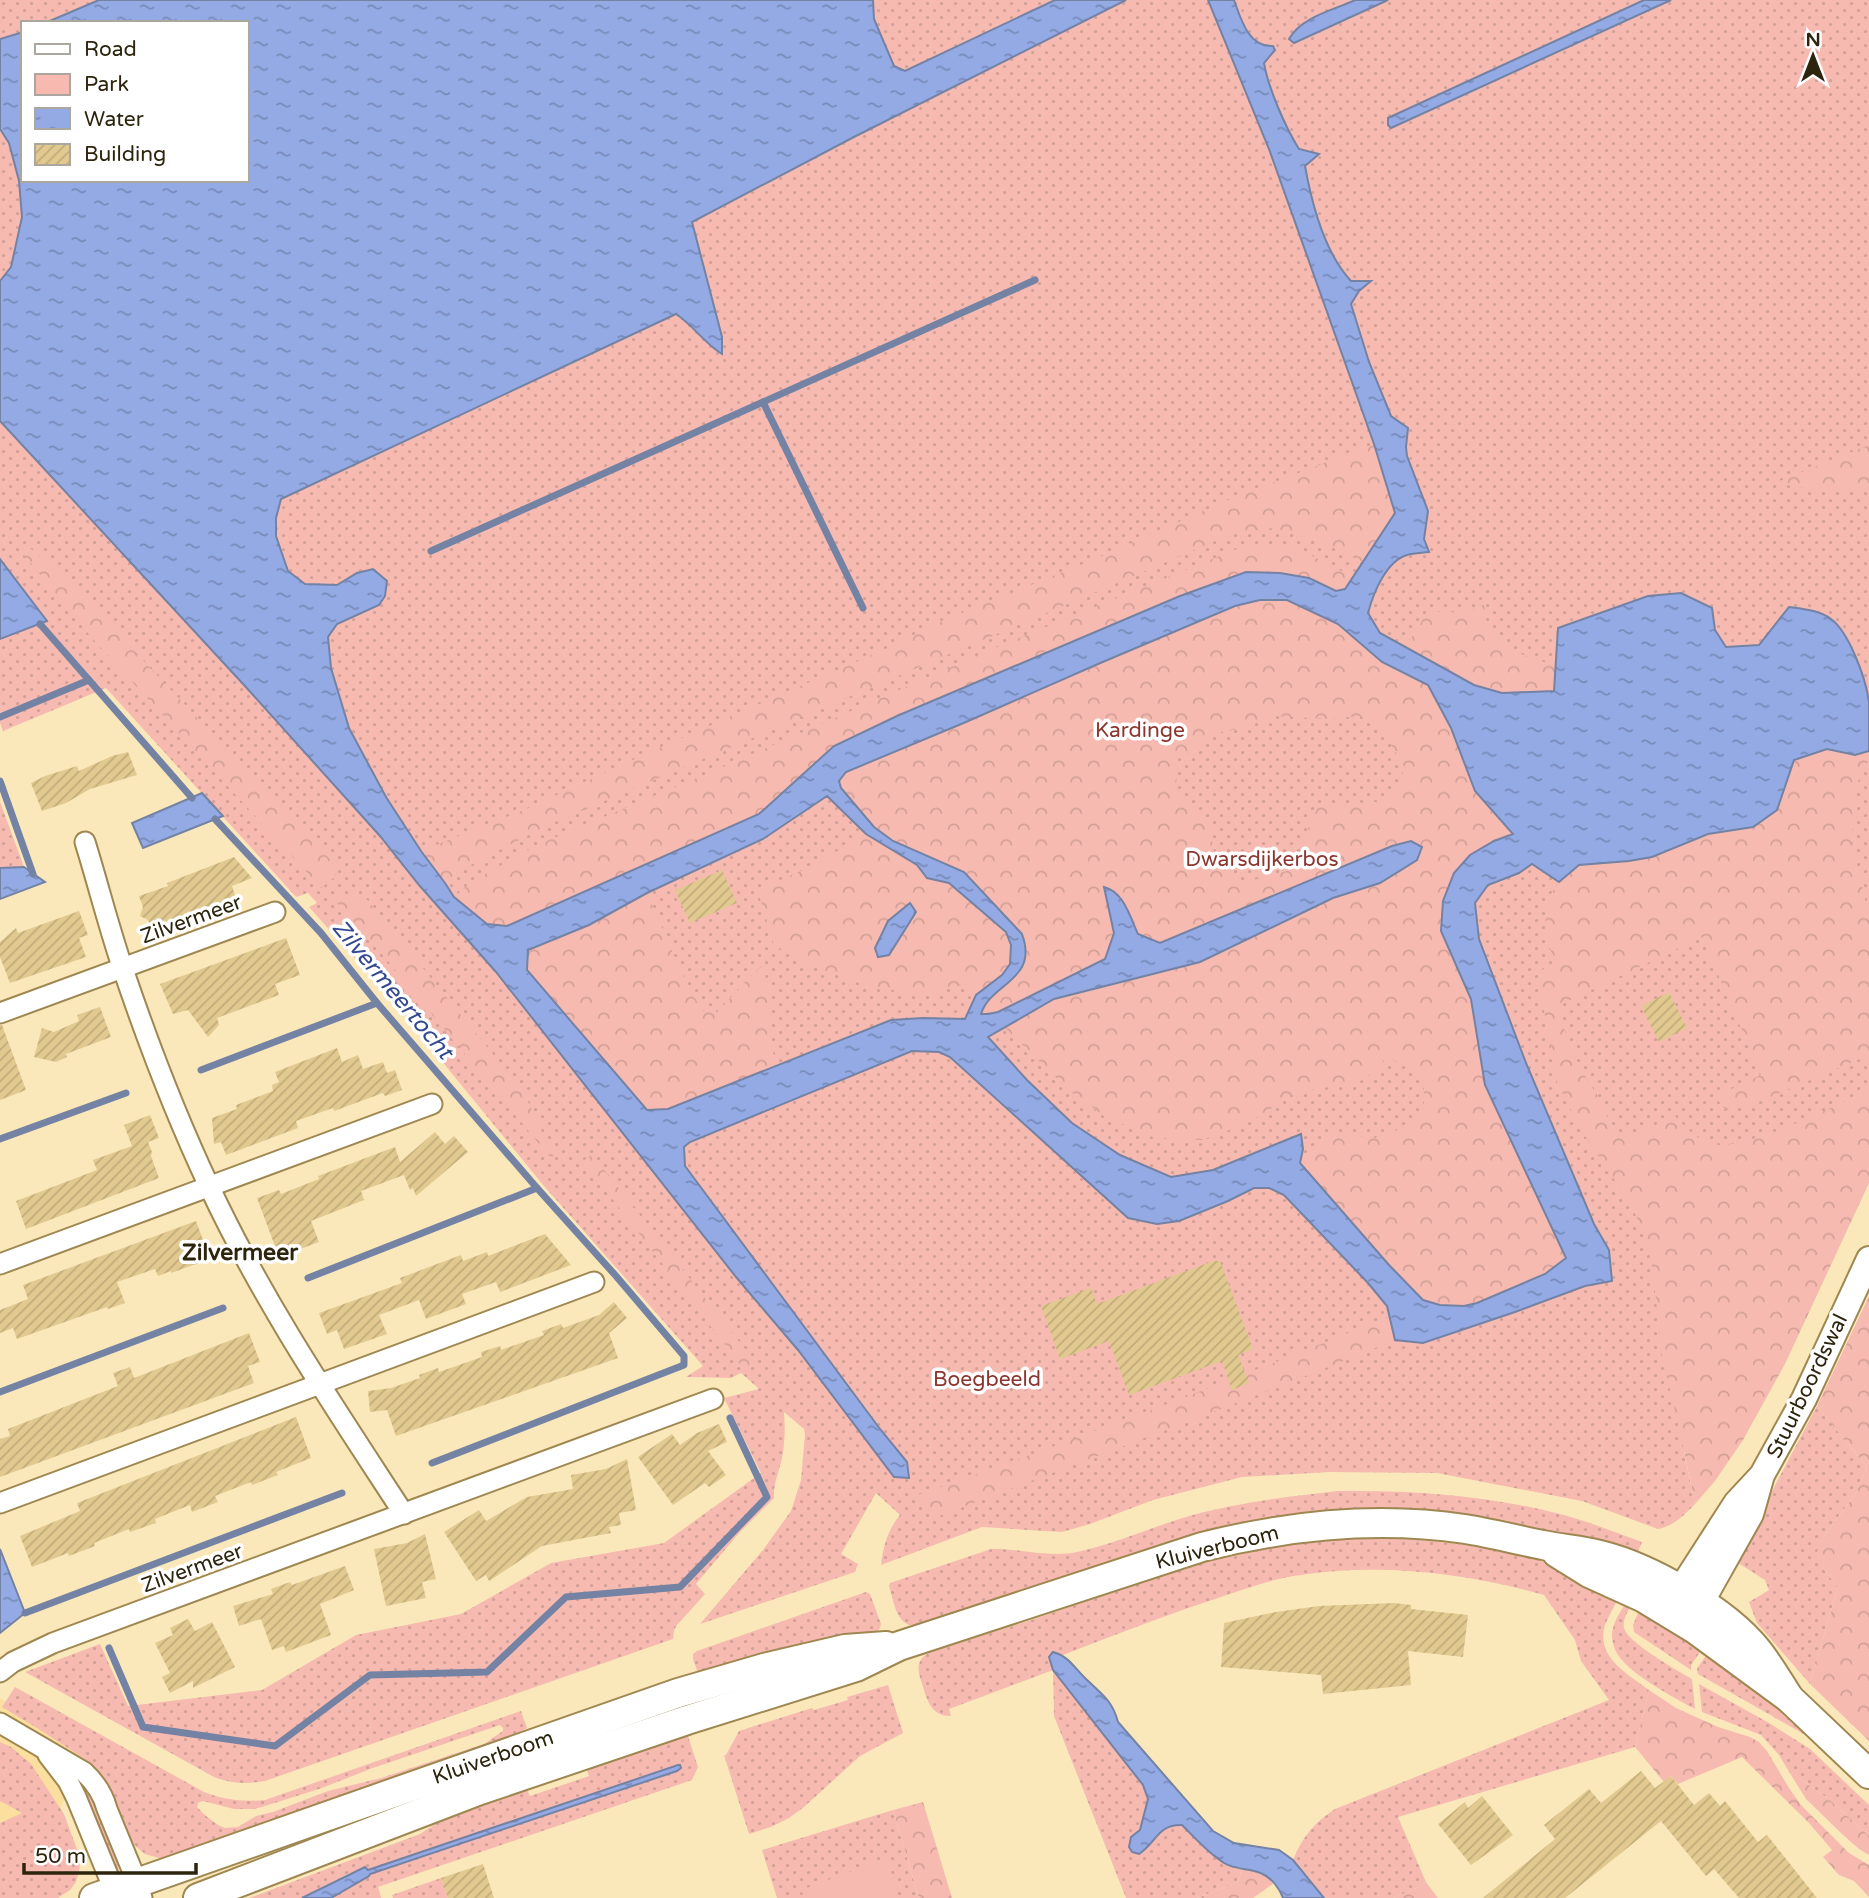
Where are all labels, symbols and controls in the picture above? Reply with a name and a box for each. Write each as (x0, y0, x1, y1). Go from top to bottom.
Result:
legend (21, 21, 248, 182)
north arrow (1778, 21, 1848, 91)
text: N (1805, 29, 1821, 51)
text: Road (84, 37, 137, 62)
text: Park (84, 72, 129, 97)
text: Water (84, 107, 144, 132)
text: Building (84, 142, 166, 167)
park label: Kardinge (1095, 718, 1185, 743)
park label: Dwarsdijkerbos (1185, 847, 1339, 872)
street label: Zilvermeer (137, 890, 245, 949)
water label: Zilvermeertocht (326, 914, 460, 1067)
district label: Zilvermeer (182, 1239, 299, 1267)
street label: Stuurboordswal (1762, 1310, 1853, 1462)
park label: Boegbeeld (933, 1367, 1041, 1392)
street label: Kluiverboom (1153, 1520, 1281, 1575)
street label: Zilvermeer (138, 1539, 246, 1598)
street label: Kluiverboom (429, 1725, 557, 1790)
scale bar (24, 1832, 196, 1876)
text: 50 m (35, 1844, 86, 1869)

